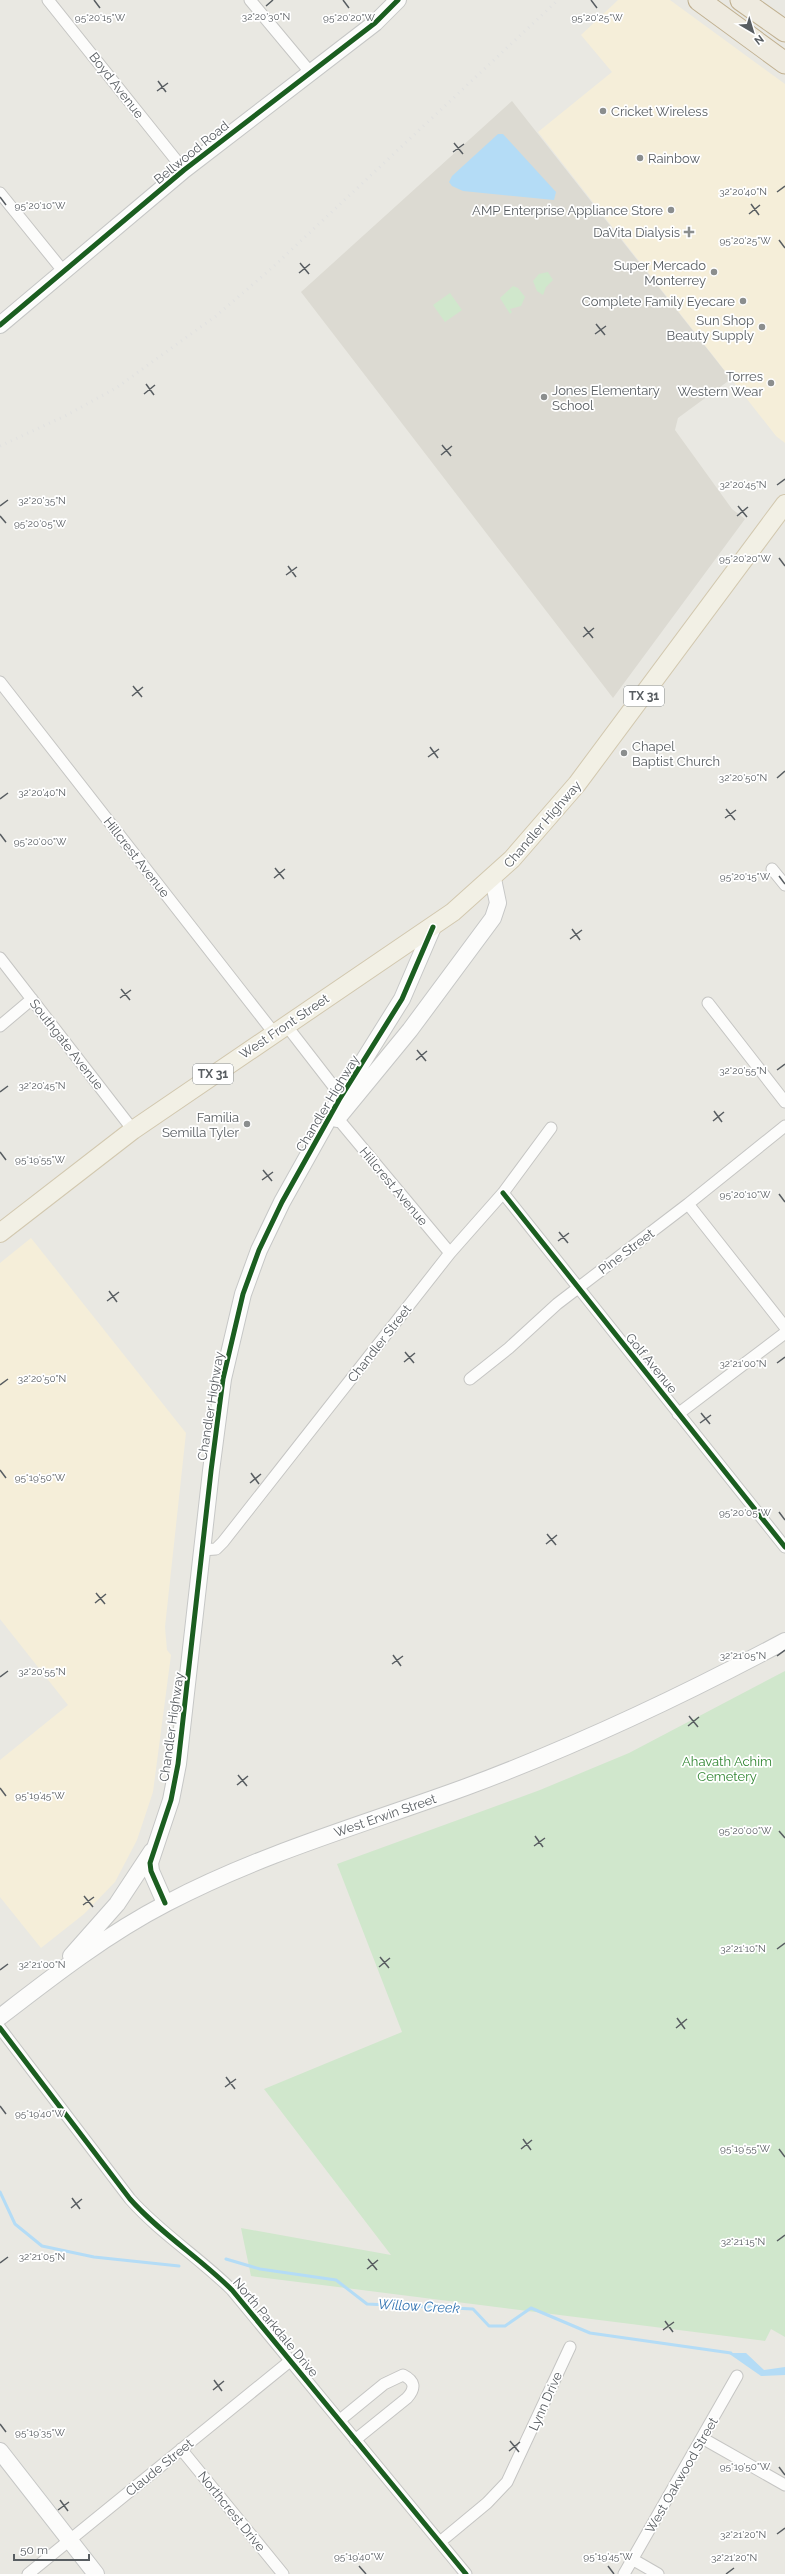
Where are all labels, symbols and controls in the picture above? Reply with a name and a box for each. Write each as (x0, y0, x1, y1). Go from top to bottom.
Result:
text: 32°20'30"N (242, 11, 290, 22)
text: 95°20'15"W (75, 12, 126, 23)
text: 95°20'20"W (323, 12, 375, 23)
text: 95°20'25"W (571, 12, 623, 23)
north arrow (733, 12, 773, 52)
text: N (752, 32, 766, 47)
street label: Boyd Avenue (86, 49, 147, 122)
place label: Cricket Wireless (611, 104, 708, 119)
marker: Cricket Wireless (598, 106, 608, 116)
street label: Bellwood Road (151, 118, 232, 187)
place label: Rainbow (648, 151, 700, 166)
marker: Rainbow (635, 153, 645, 163)
text: 32°20'40"N (719, 186, 767, 197)
text: 95°20'10"W (15, 200, 66, 211)
place label: AMP Enterprise Appliance Store (472, 203, 663, 218)
marker: AMP Enterprise Appliance Store (666, 205, 676, 215)
place label: DaVita Dialysis (593, 225, 680, 240)
marker: DaVita Dialysis (683, 226, 695, 238)
text: 95°20'25"W (719, 235, 771, 246)
place label: Super Mercado Monterrey (614, 258, 706, 288)
marker: Super Mercado Monterrey (709, 267, 719, 277)
place label: Complete Family Eyecare (582, 294, 735, 309)
marker: Complete Family Eyecare (738, 296, 748, 306)
place label: Sun Shop Beauty Supply (667, 313, 754, 343)
marker: Sun Shop Beauty Supply (757, 322, 767, 332)
place label: Torres Western Wear (677, 369, 763, 399)
marker: Torres Western Wear (766, 378, 776, 388)
place label: Jones Elementary School (552, 383, 660, 413)
marker: Jones Elementary School (539, 392, 549, 402)
text: 32°20'45"N (719, 479, 767, 490)
text: 32°20'35"N (18, 495, 66, 506)
text: 95°20'05"W (14, 518, 67, 529)
text: 95°20'20"W (719, 553, 771, 564)
road number: TX 31 (624, 686, 664, 706)
place label: Chapel Baptist Church (632, 739, 720, 769)
marker: Chapel Baptist Church (619, 748, 629, 758)
text: 32°20'50"N (719, 772, 767, 783)
street label: Chandler Highway (501, 778, 584, 871)
text: 32°20'40"N (18, 787, 66, 798)
street label: Hillcrest Avenue (101, 814, 173, 901)
text: 95°20'00"W (14, 836, 67, 847)
text: 95°20'15"W (720, 871, 771, 882)
street label: West Front Street (237, 991, 332, 1062)
street label: Southgate Avenue (27, 996, 107, 1093)
street label: Chandler Highway (293, 1052, 362, 1154)
road number: TX 31 (193, 1064, 233, 1084)
text: 32°20'55"N (719, 1065, 767, 1076)
text: 32°20'45"N (18, 1080, 66, 1091)
place label: Familia Semilla Tyler (162, 1110, 239, 1140)
marker: Familia Semilla Tyler (242, 1119, 252, 1129)
street label: Hillcrest Avenue (356, 1144, 431, 1229)
text: 95°19'55"W (15, 1154, 66, 1165)
text: 95°20'10"W (720, 1189, 771, 1200)
street label: Pine Street (596, 1225, 657, 1277)
street label: Chandler Street (345, 1301, 415, 1385)
street label: Golf Avenue (623, 1330, 681, 1397)
street label: Chandler Highway (194, 1350, 227, 1462)
text: 32°21'00"N (719, 1358, 767, 1369)
text: 32°20'50"N (18, 1373, 66, 1384)
text: 95°19'50"W (15, 1472, 66, 1483)
text: 95°20'05"W (719, 1507, 772, 1518)
text: 32°21'05"N (720, 1650, 766, 1661)
text: 32°20'55"N (18, 1666, 66, 1677)
street label: Chandler Highway (156, 1671, 187, 1783)
park label: Ahavath Achim Cemetery (682, 1754, 772, 1784)
text: 95°19'45"W (15, 1790, 65, 1801)
street label: West Erwin Street (332, 1791, 439, 1840)
text: 95°20'00"W (719, 1825, 772, 1836)
text: 32°21'10"N (720, 1943, 766, 1954)
text: 32°21'00"N (18, 1959, 66, 1970)
text: 95°19'40"W (15, 2108, 66, 2119)
text: 95°19'55"W (720, 2143, 771, 2154)
text: 32°21'15"N (721, 2236, 765, 2247)
text: 32°21'05"N (19, 2251, 65, 2262)
street label: North Parkdale Drive (230, 2275, 322, 2380)
water label: Willow Creek (378, 2296, 461, 2316)
street label: Lynn Drive (526, 2369, 565, 2433)
street label: West Oakwood Street (642, 2414, 721, 2536)
text: 95°19'35"W (15, 2427, 66, 2438)
street label: Claude Street (123, 2435, 197, 2499)
text: 95°19'50"W (720, 2461, 771, 2472)
street label: Northcrest Drive (195, 2468, 269, 2554)
text: 32°21'20"N (720, 2529, 766, 2540)
scale bar (14, 2536, 89, 2562)
text: 50 m (20, 2543, 48, 2557)
text: 95°19'40"W (334, 2551, 385, 2562)
text: 95°19'45"W (583, 2551, 633, 2562)
text: 32°21'20"N (711, 2552, 757, 2563)

